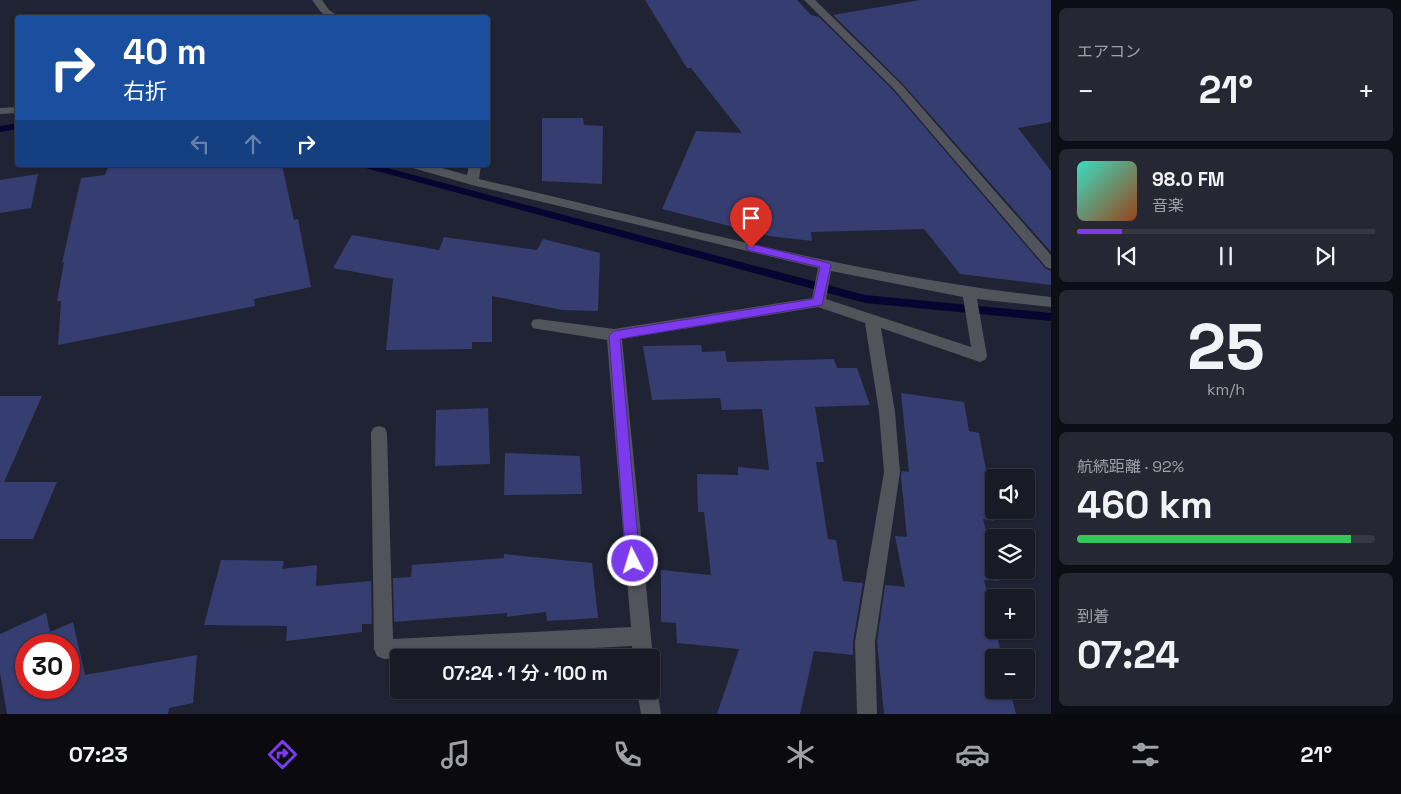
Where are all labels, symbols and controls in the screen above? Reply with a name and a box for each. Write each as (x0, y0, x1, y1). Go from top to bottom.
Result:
text: 40 m (123, 30, 207, 74)
icon: right (40, 35, 105, 100)
text: エアコン (1077, 41, 1141, 62)
text: 21° (1199, 66, 1253, 114)
text: − (1077, 73, 1094, 109)
text: + (1358, 73, 1375, 109)
text: 右折 (123, 77, 167, 105)
icon: left (186, 130, 214, 158)
icon: ahead (239, 130, 267, 158)
icon: right (292, 130, 320, 158)
text: 98.0 FM (1152, 167, 1225, 192)
text: 音楽 (1152, 195, 1184, 216)
pin (730, 197, 772, 248)
icon: arrive (737, 204, 765, 232)
icon: previous (1113, 242, 1141, 270)
icon: pause (1212, 242, 1240, 270)
icon: next (1311, 242, 1339, 270)
text: 25 (1187, 305, 1265, 388)
text: km/h (1207, 379, 1245, 400)
text: 航続距離 · 92% (1077, 456, 1184, 477)
map controls (985, 469, 1035, 699)
button: sound (985, 469, 1035, 519)
text: 460 km (1077, 481, 1213, 529)
button: layers (985, 529, 1035, 579)
position arrow (606, 534, 658, 586)
button: + (985, 589, 1035, 639)
text: 到着 (1077, 606, 1109, 627)
text: 07:24 (1077, 631, 1179, 679)
speed limit sign: 30 (15, 634, 80, 699)
button: − (985, 649, 1035, 699)
text: 07:24 · 1 分 · 100 m (442, 661, 608, 686)
icon: directions (265, 737, 300, 772)
icon: music (438, 737, 473, 772)
icon: phone (610, 737, 645, 772)
icon: climate (783, 737, 818, 772)
icon: car (955, 737, 990, 772)
icon: filters (1128, 737, 1163, 772)
text: 07:23 (69, 740, 128, 768)
text: 21° (1301, 740, 1332, 768)

